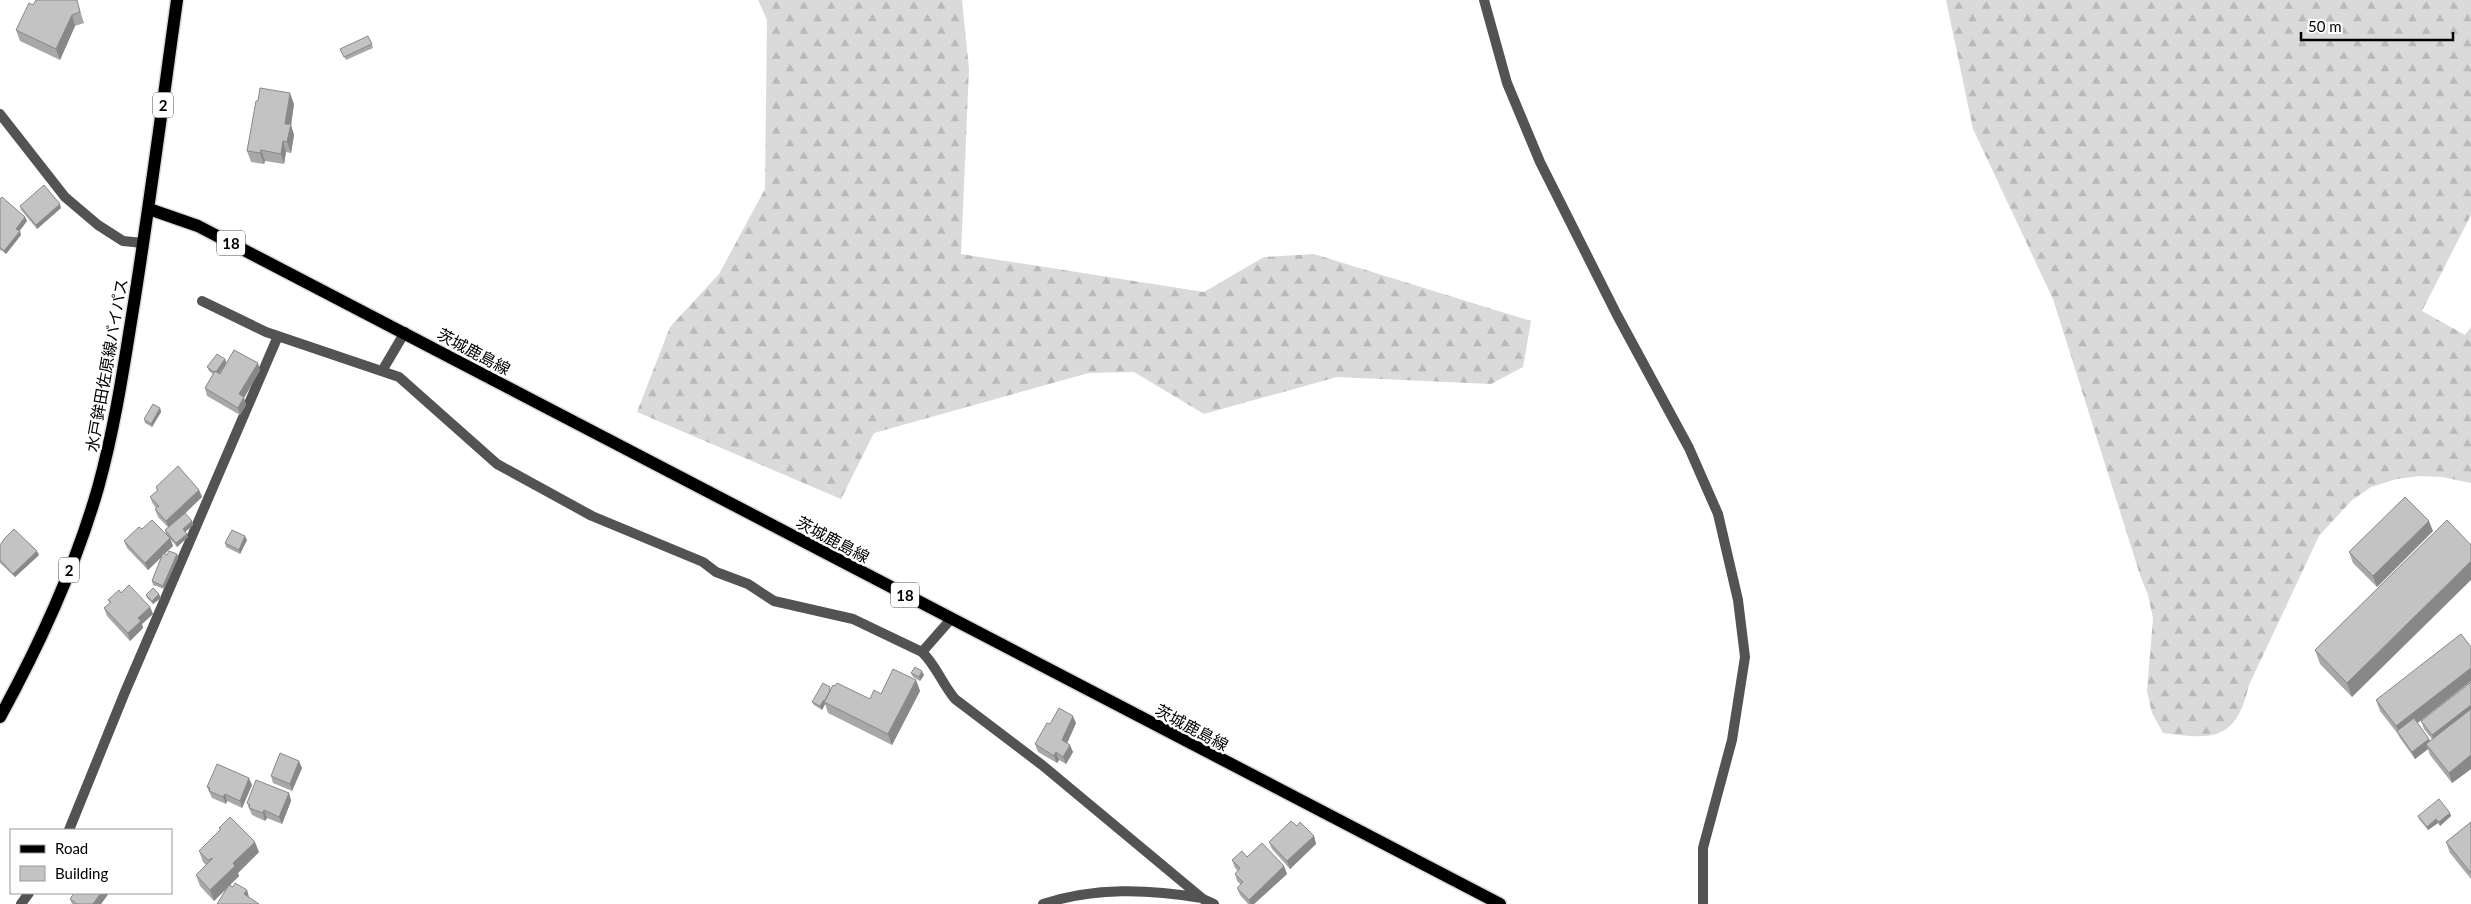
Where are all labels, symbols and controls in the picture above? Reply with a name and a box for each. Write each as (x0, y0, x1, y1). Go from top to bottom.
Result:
scale bar (2301, 10, 2454, 42)
text: 50 m (2308, 17, 2342, 35)
road number: 2 (153, 92, 173, 118)
road number: 18 (217, 230, 245, 256)
street label: 水戸鉾田佐原線バイパス (81, 277, 131, 453)
street label: 茨城鹿島線 (434, 324, 514, 378)
street label: 茨城鹿島線 (793, 512, 873, 566)
road number: 2 (59, 558, 79, 582)
road number: 18 (891, 582, 919, 608)
street label: 茨城鹿島線 (1152, 700, 1232, 754)
legend (10, 829, 172, 894)
text: Road (55, 839, 88, 857)
text: Building (55, 864, 108, 882)

